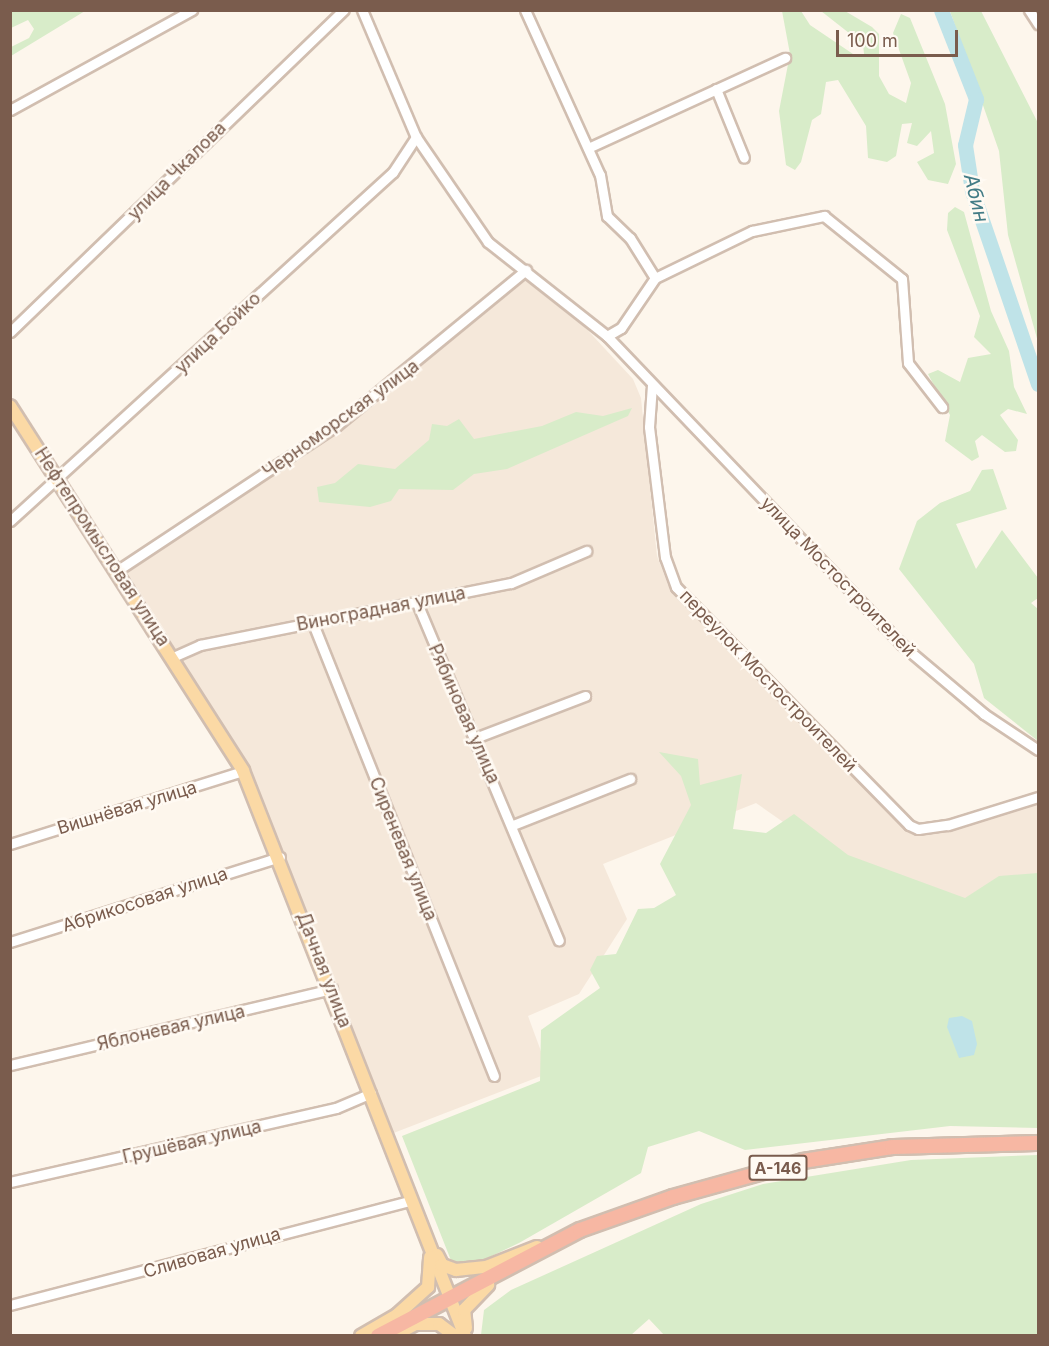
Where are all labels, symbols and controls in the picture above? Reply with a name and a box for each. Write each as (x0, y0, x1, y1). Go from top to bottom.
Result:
scale bar (839, 18, 960, 56)
text: 100 m (847, 30, 898, 51)
street label: улица Чкалова (123, 117, 231, 225)
water label: Абин (958, 171, 994, 225)
street label: улица Бойко (171, 288, 265, 378)
street label: Черноморская улица (259, 355, 423, 483)
street label: Нефтепромысловая улица (30, 444, 174, 650)
street label: улица Мостостроителей (756, 493, 920, 661)
street label: Виноградная улица (295, 582, 467, 636)
street label: переулок Мостостроителей (675, 585, 861, 777)
street label: Рябиновая улица (423, 641, 505, 787)
street label: Сиреневая улица (364, 774, 442, 924)
street label: Вишнёвая улица (55, 777, 199, 839)
street label: Абрикосовая улица (60, 863, 230, 937)
street label: Дачная улица (292, 909, 356, 1031)
street label: Яблоневая улица (95, 1000, 247, 1056)
street label: Грушёвая улица (120, 1116, 264, 1168)
road number: А-146 (748, 1155, 808, 1181)
street label: Сливовая улица (141, 1223, 283, 1283)

